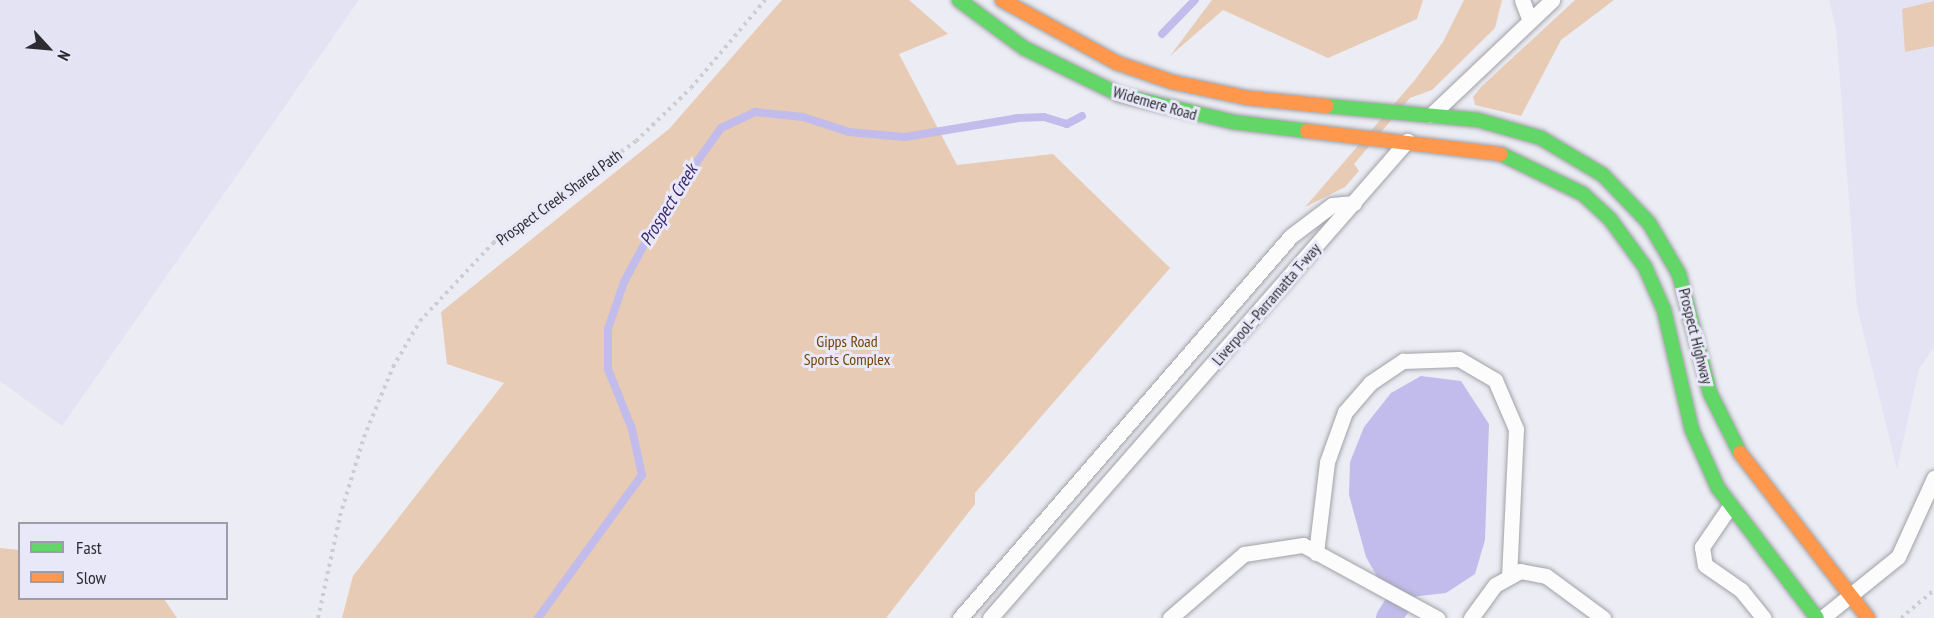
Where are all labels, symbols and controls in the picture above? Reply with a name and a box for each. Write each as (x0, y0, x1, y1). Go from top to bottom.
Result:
north arrow (18, 18, 78, 78)
text: N (53, 48, 75, 64)
street label: Widemere Road (1111, 82, 1199, 124)
street label: Prospect Creek Shared Path (492, 145, 626, 249)
water label: Prospect Creek (636, 161, 702, 249)
street label: Liverpool–Parramatta T-way (1208, 239, 1324, 369)
street label: Prospect Highway (1675, 286, 1717, 386)
park label: Gipps Road Sports Complex (804, 331, 890, 369)
legend (18, 522, 228, 600)
text: Fast (76, 536, 102, 559)
text: Slow (76, 566, 106, 589)

